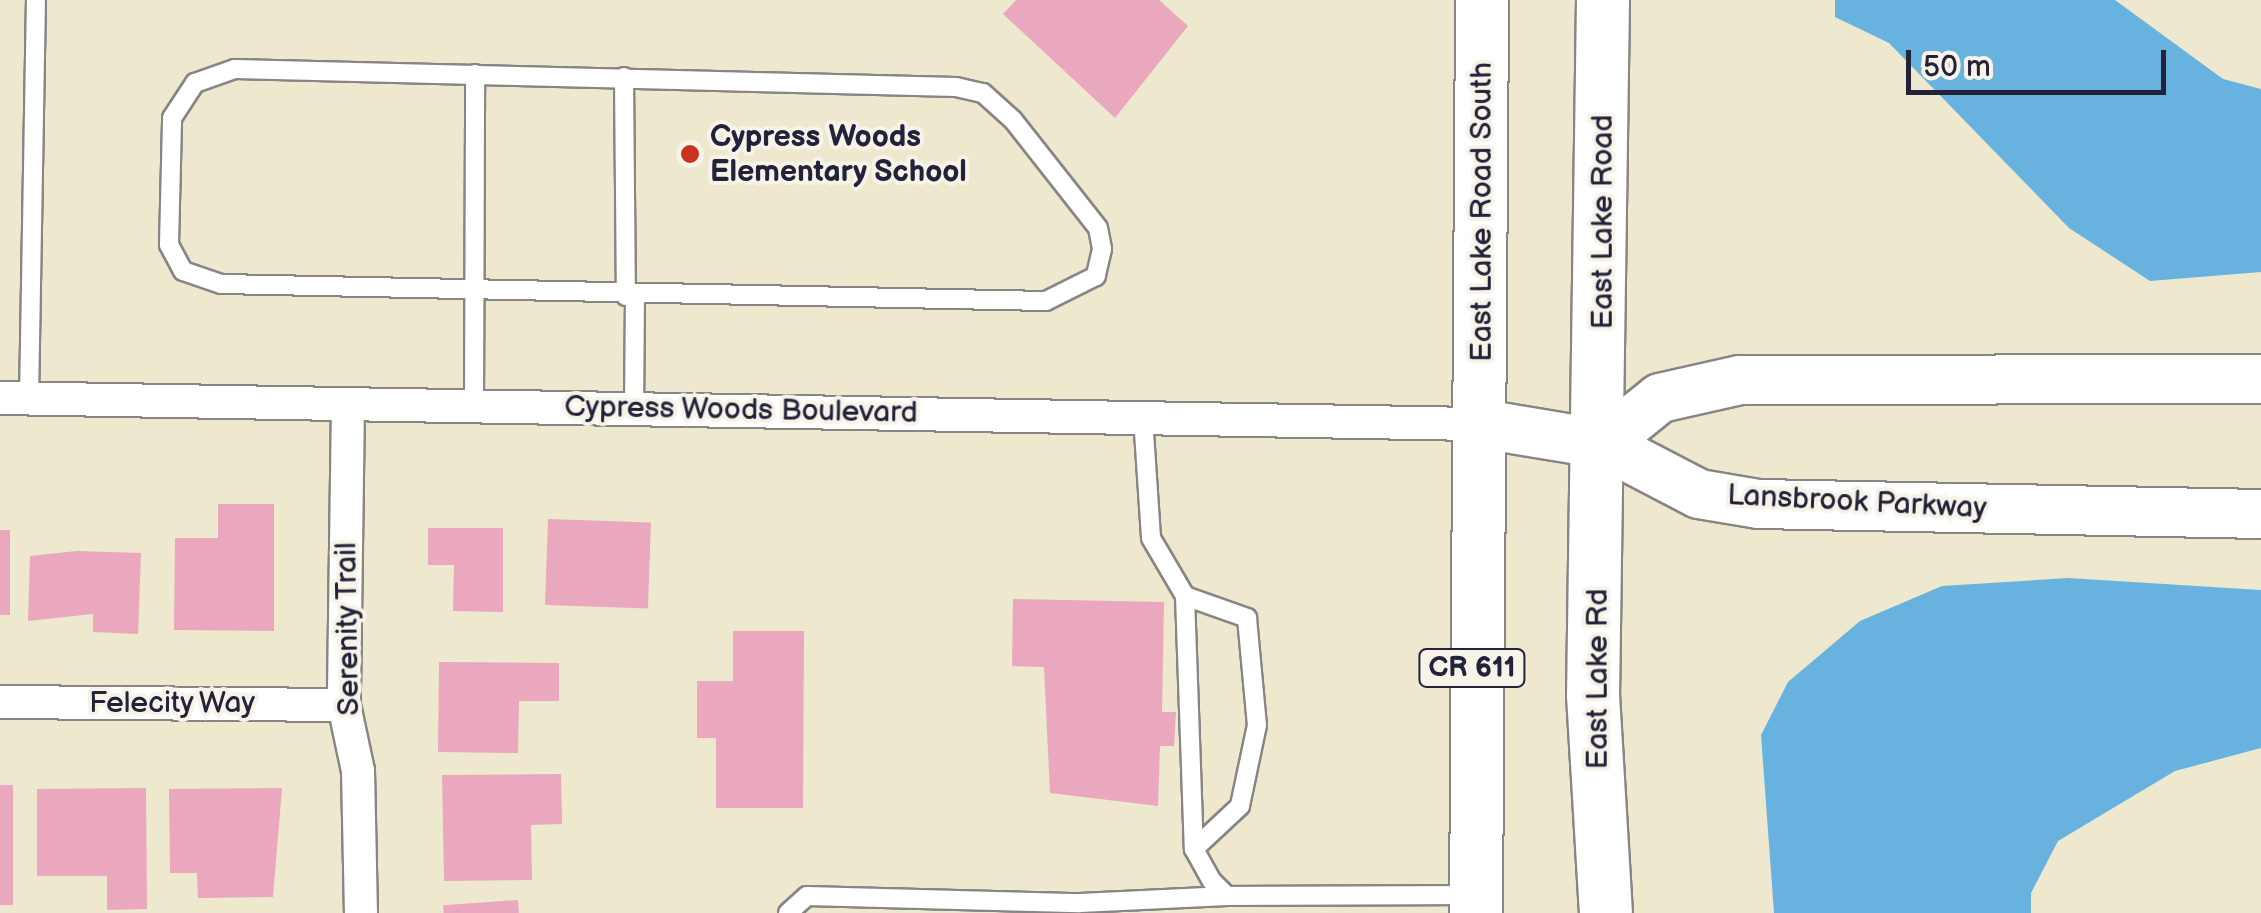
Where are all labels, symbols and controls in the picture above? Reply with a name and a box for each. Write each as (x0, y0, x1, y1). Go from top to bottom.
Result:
scale bar (1911, 30, 2171, 92)
text: 50 m (1923, 49, 1991, 85)
street label: East Lake Road South (1464, 62, 1500, 362)
street label: East Lake Road (1585, 115, 1621, 329)
place label: Cypress Woods Elementary School (710, 119, 968, 190)
marker: Cypress Woods Elementary School (679, 143, 701, 165)
street label: Cypress Woods Boulevard (563, 389, 919, 431)
street label: Lansbrook Parkway (1726, 477, 1988, 527)
street label: Serenity Trail (328, 541, 368, 717)
street label: East Lake Rd (1580, 589, 1616, 769)
road number: CR 611 (1417, 645, 1527, 691)
street label: Felecity Way (87, 685, 257, 721)

